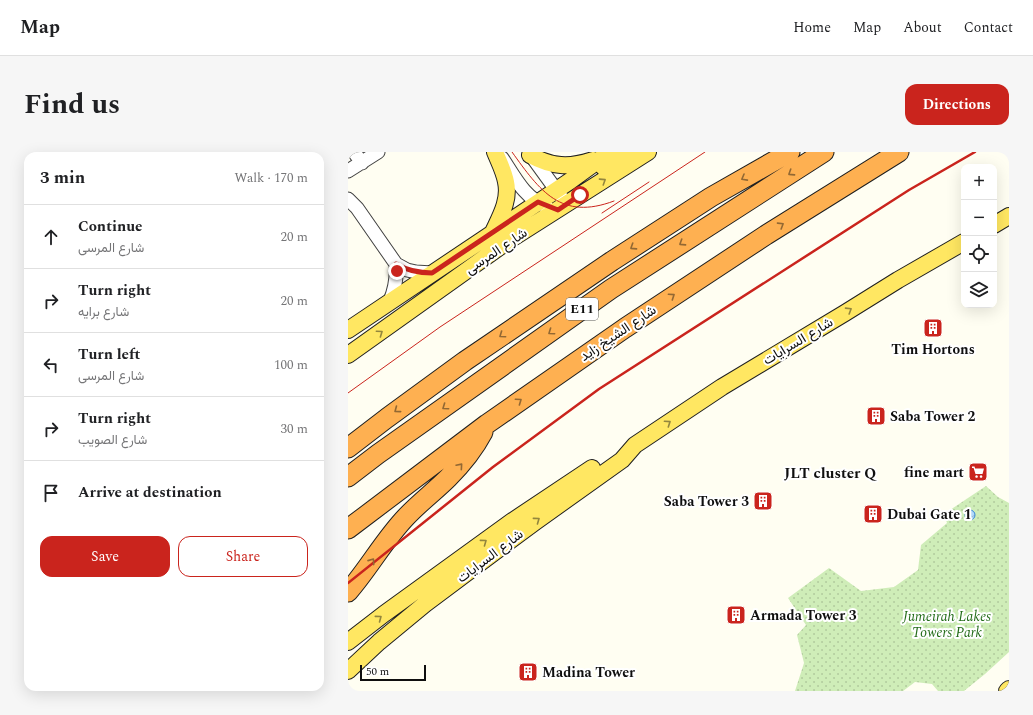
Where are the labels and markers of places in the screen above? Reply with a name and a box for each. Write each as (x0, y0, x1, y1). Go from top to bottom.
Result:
building icon: Tim Hortons (922, 317, 944, 339)
place label: Tim Hortons (891, 339, 975, 360)
building icon: Saba Tower 2 (865, 405, 887, 427)
place label: Saba Tower 2 (890, 406, 975, 427)
supermarket icon: fine mart (967, 461, 989, 483)
place label: fine mart (904, 462, 965, 483)
building icon: Saba Tower 3 (752, 490, 774, 512)
place label: Saba Tower 3 (664, 491, 749, 512)
building icon: Dubai Gate 1 (862, 503, 884, 525)
place label: Dubai Gate 1 (887, 504, 972, 525)
building icon: Armada Tower 3 (725, 604, 747, 626)
place label: Armada Tower 3 (750, 605, 857, 626)
building icon: Madina Tower (517, 661, 539, 683)
place label: Madina Tower (542, 662, 635, 683)

